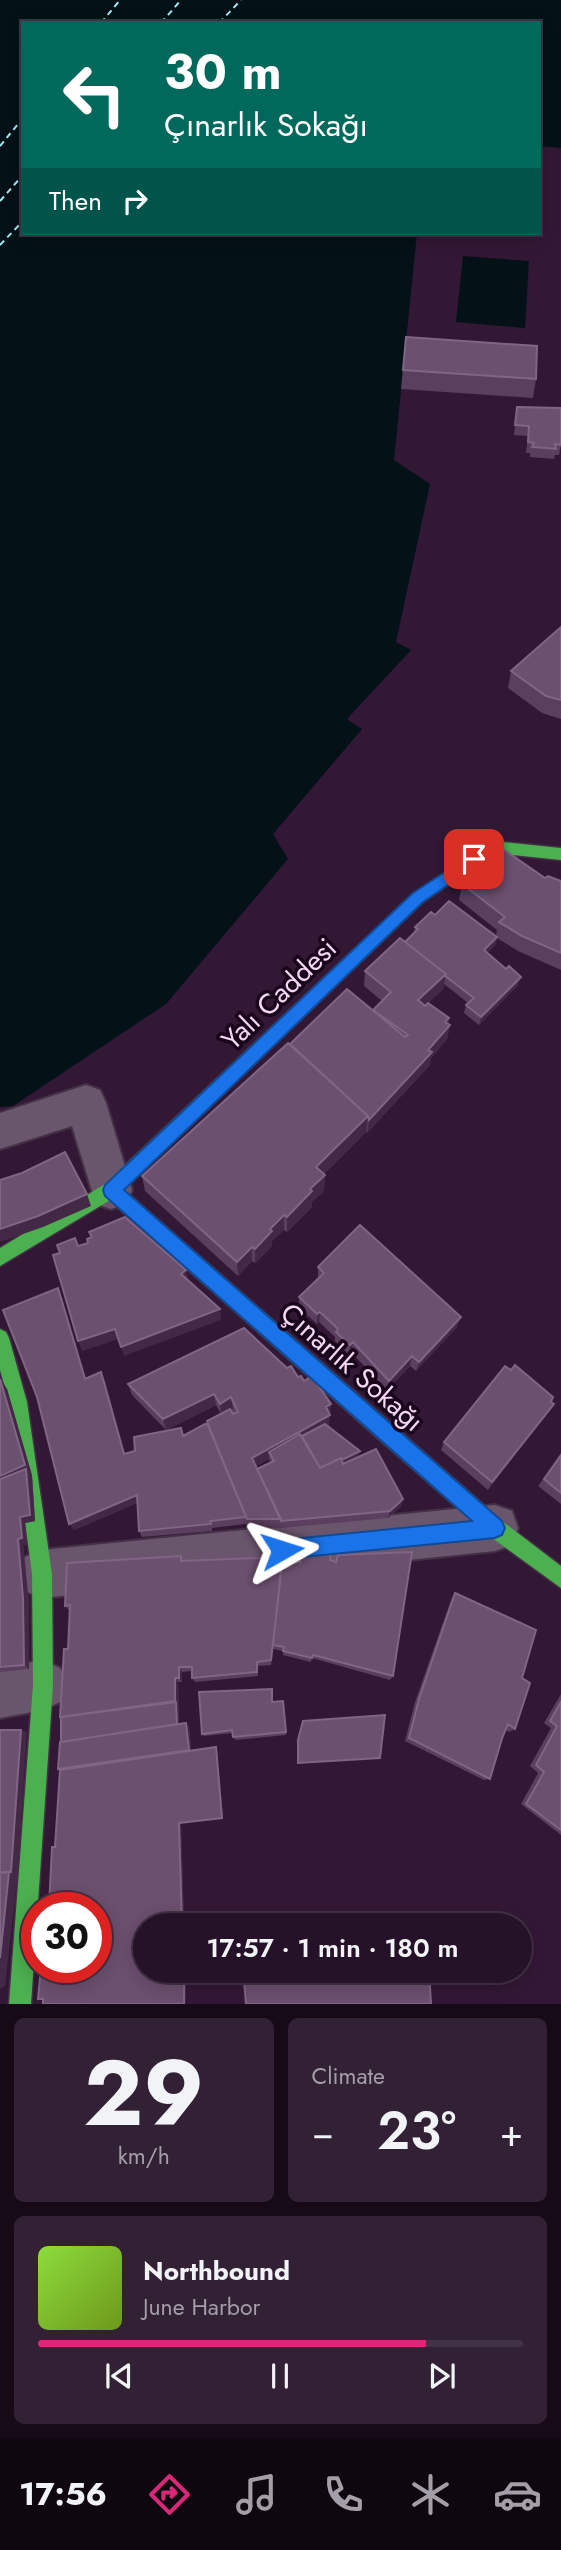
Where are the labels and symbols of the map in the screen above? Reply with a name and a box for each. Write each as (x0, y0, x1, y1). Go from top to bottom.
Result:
pin (444, 829, 504, 889)
street label: Yalı Caddesi (212, 929, 346, 1059)
street label: Çınarlık Sokağı (271, 1293, 433, 1441)
position arrow (245, 1513, 319, 1587)
speed limit sign: 30 (21, 1892, 112, 1983)

